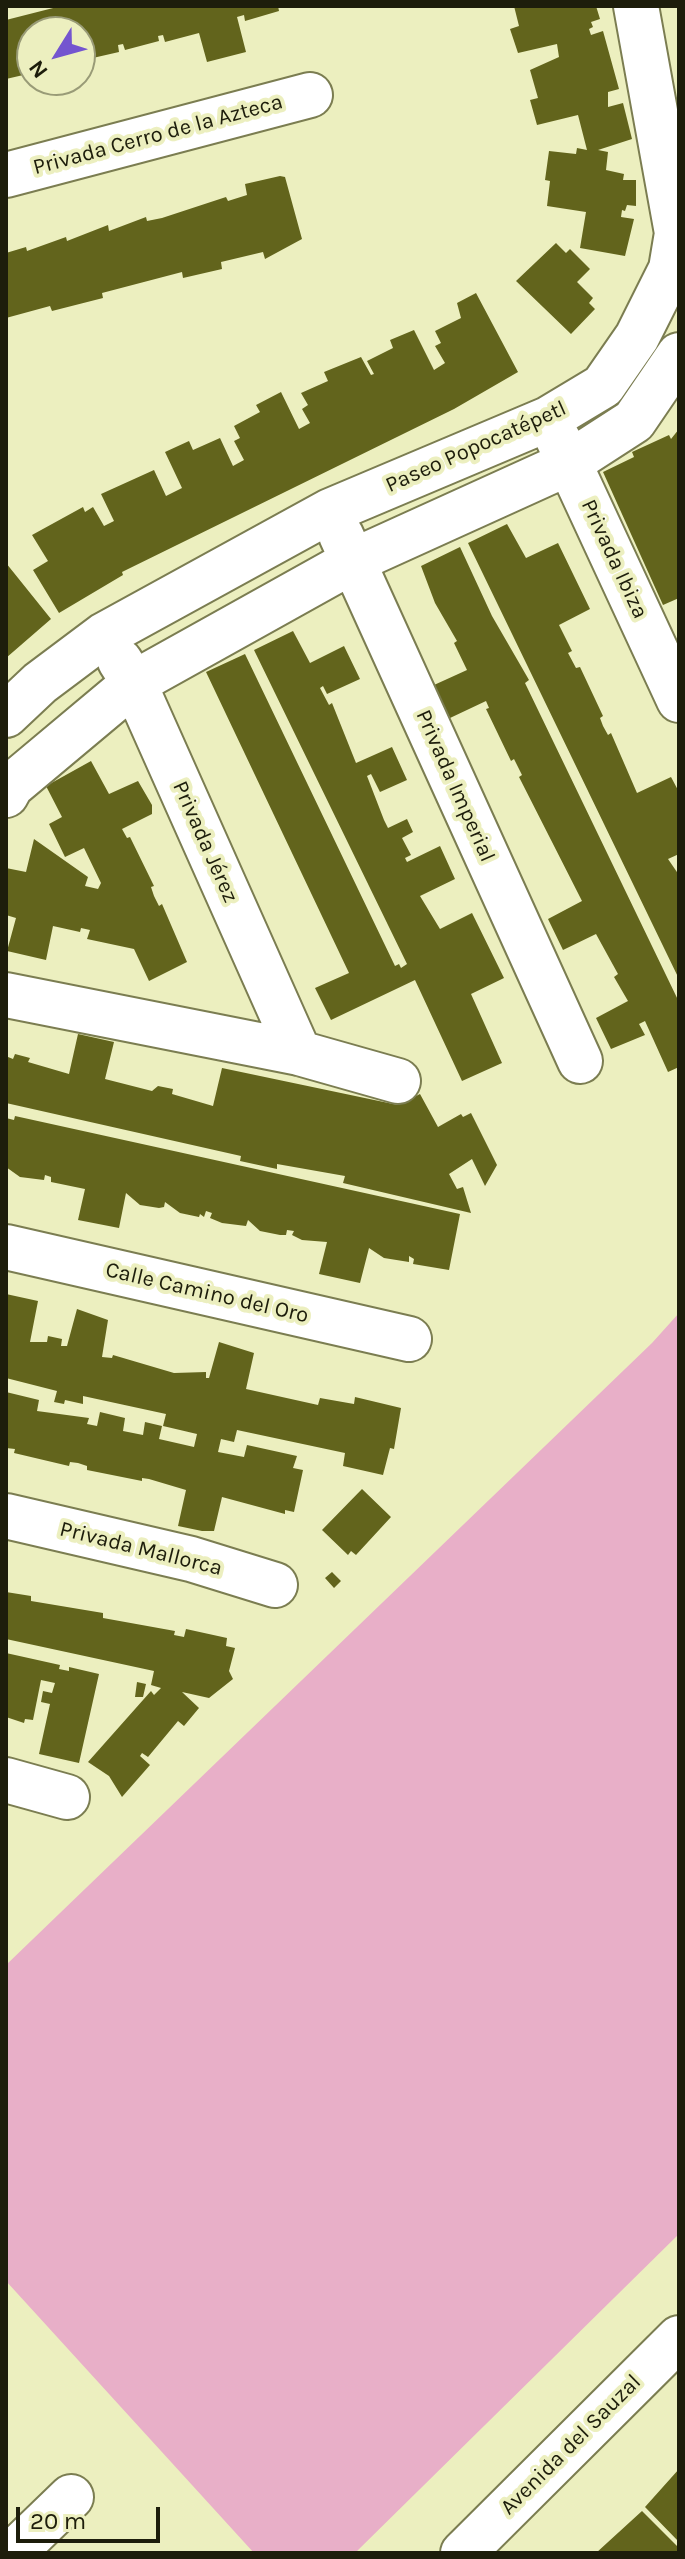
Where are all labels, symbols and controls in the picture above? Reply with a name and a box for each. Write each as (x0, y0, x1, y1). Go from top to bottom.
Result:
north arrow (16, 16, 96, 96)
text: N (23, 55, 54, 83)
street label: Privada Cerro de la Azteca (30, 89, 286, 181)
street label: Paseo Popocatépetl (382, 395, 570, 499)
street label: Privada Ibiza (575, 495, 653, 623)
street label: Privada Imperial (410, 706, 500, 866)
street label: Privada Jérez (166, 777, 244, 907)
street label: Calle Camino del Oro (103, 1257, 311, 1329)
street label: Privada Mallorca (57, 1516, 225, 1582)
street label: Avenida del Sauzal (495, 2369, 647, 2521)
scale bar (20, 2491, 164, 2541)
text: 20 m (30, 2507, 86, 2535)

